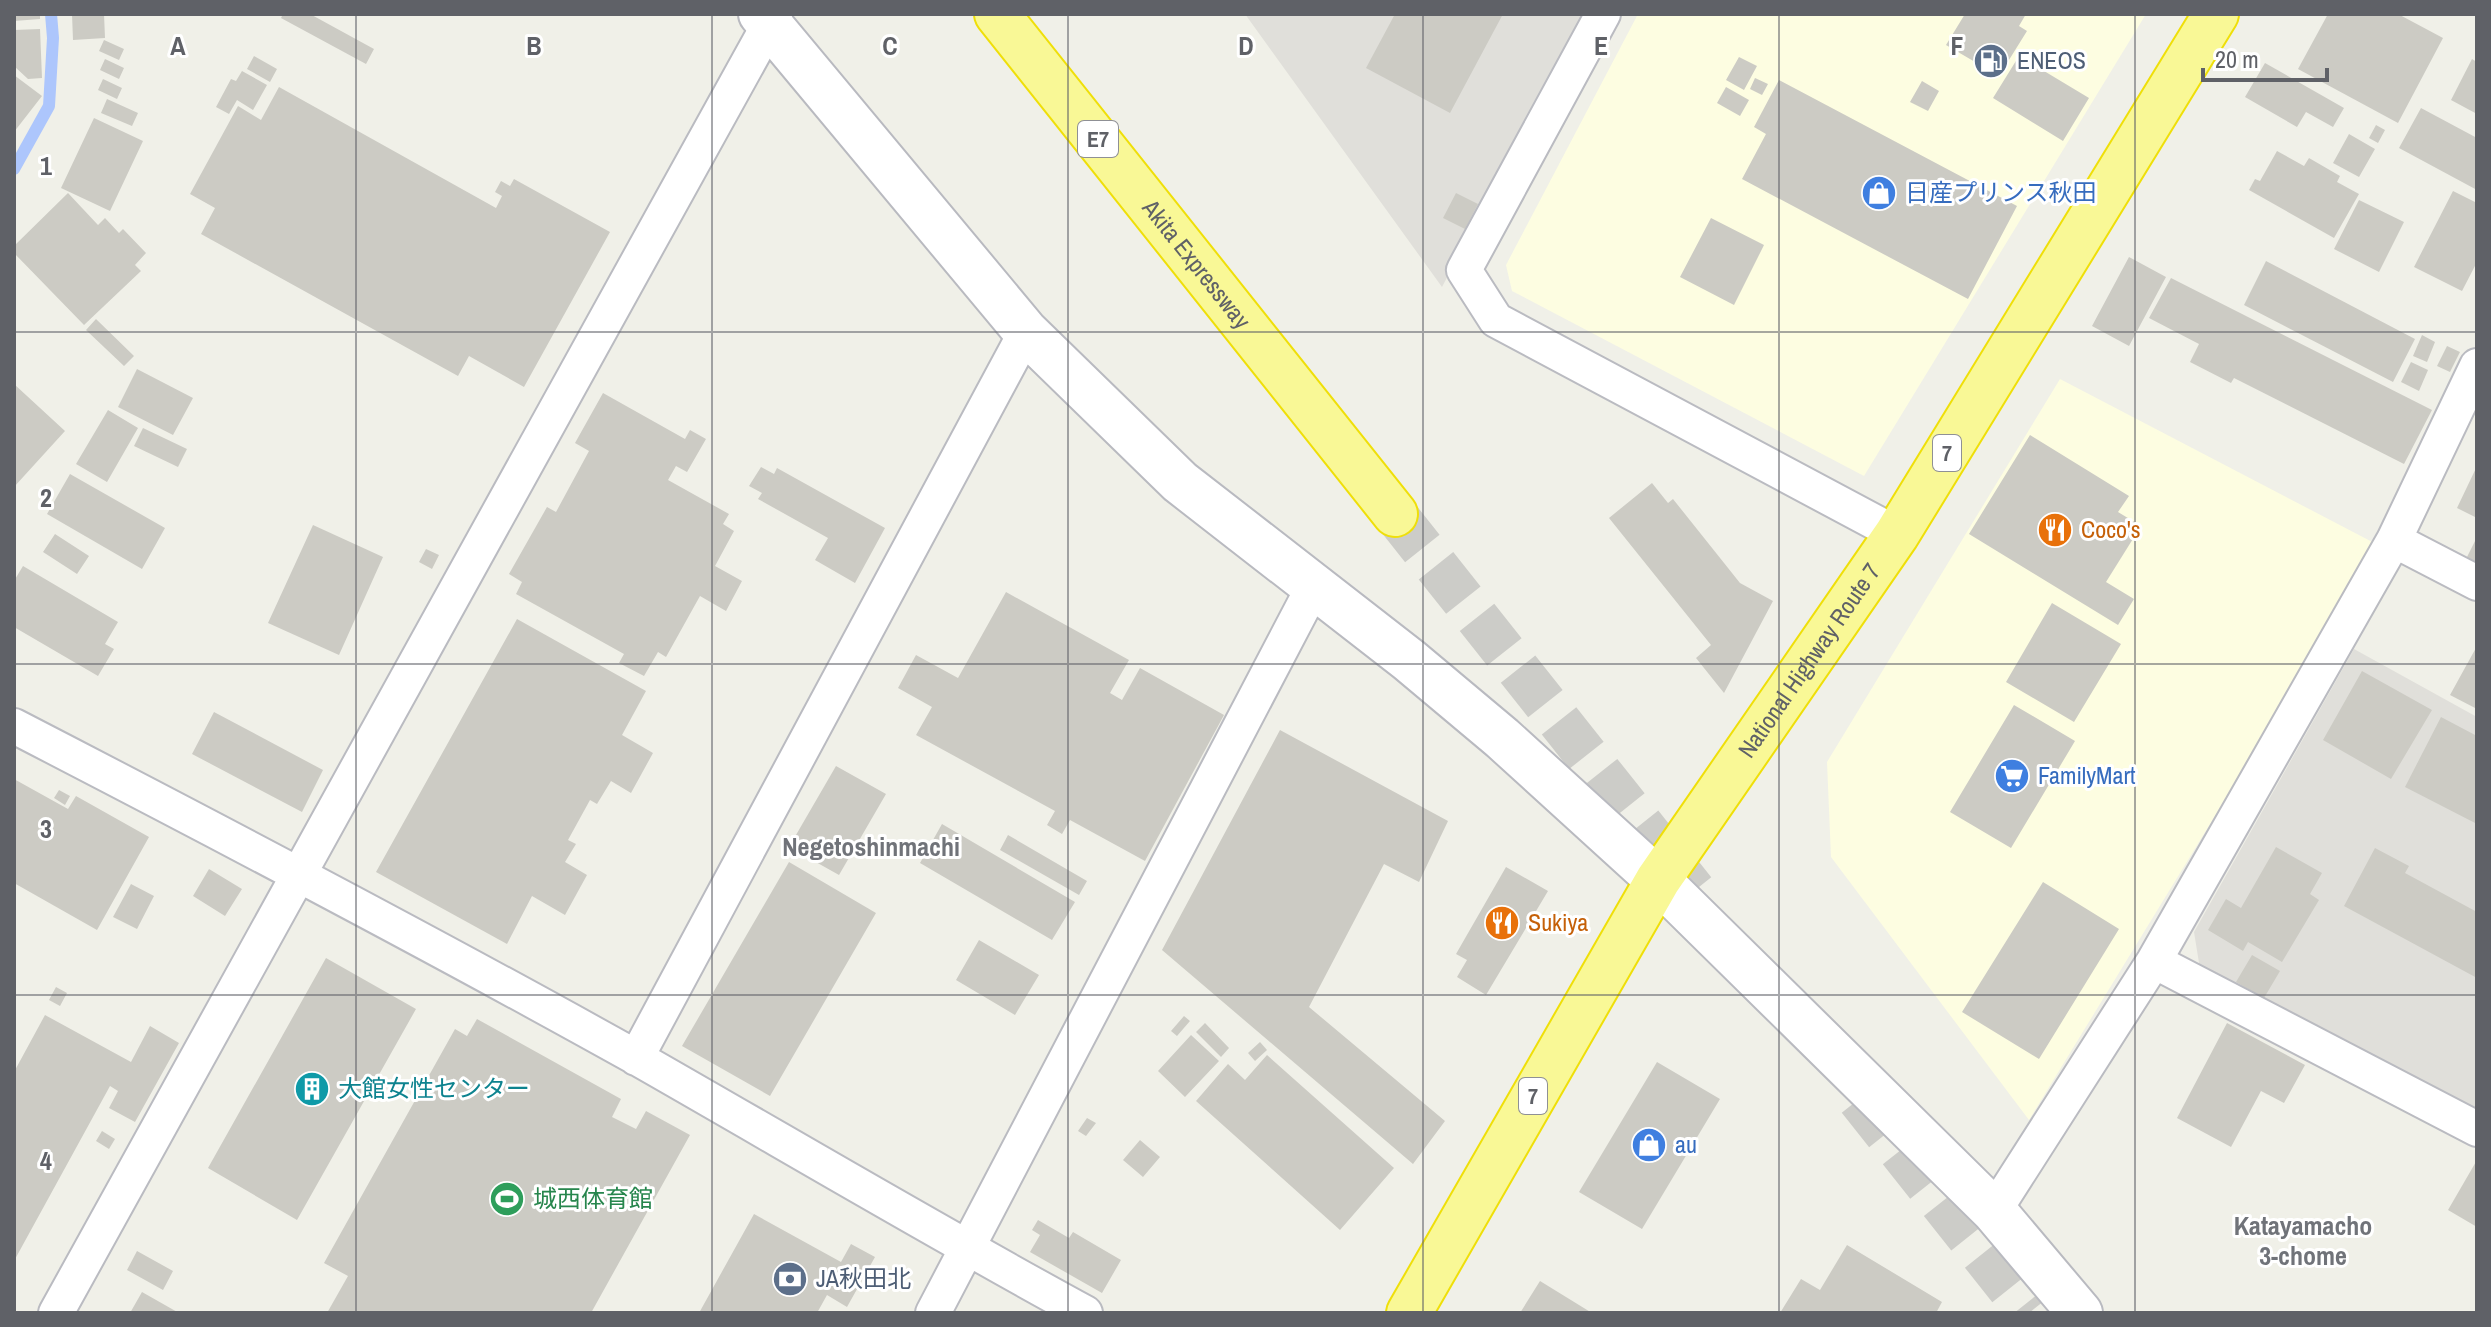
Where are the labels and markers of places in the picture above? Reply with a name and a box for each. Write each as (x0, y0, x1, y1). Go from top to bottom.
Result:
fuel station icon: ENEOS (1972, 42, 2010, 80)
place label: ENEOS (2017, 44, 2086, 76)
shop icon: 日産プリンス秋田 (1860, 174, 1898, 212)
place label: 日産プリンス秋田 (1905, 176, 2097, 208)
restaurant icon: Coco's (2036, 511, 2074, 549)
place label: Coco's (2081, 513, 2141, 545)
supermarket icon: FamilyMart (1993, 757, 2031, 795)
place label: FamilyMart (2038, 759, 2136, 791)
restaurant icon: Sukiya (1483, 904, 1521, 942)
place label: Sukiya (1528, 906, 1588, 938)
building icon: 大館女性センター (293, 1070, 331, 1108)
place label: 大館女性センター (338, 1072, 530, 1104)
shop icon: au (1630, 1126, 1668, 1164)
place label: au (1675, 1128, 1697, 1160)
sports icon: 城西体育館 (488, 1180, 526, 1218)
place label: 城西体育館 (533, 1182, 653, 1214)
bank icon: JA秋田北 (771, 1260, 809, 1298)
place label: JA秋田北 (816, 1262, 911, 1294)

